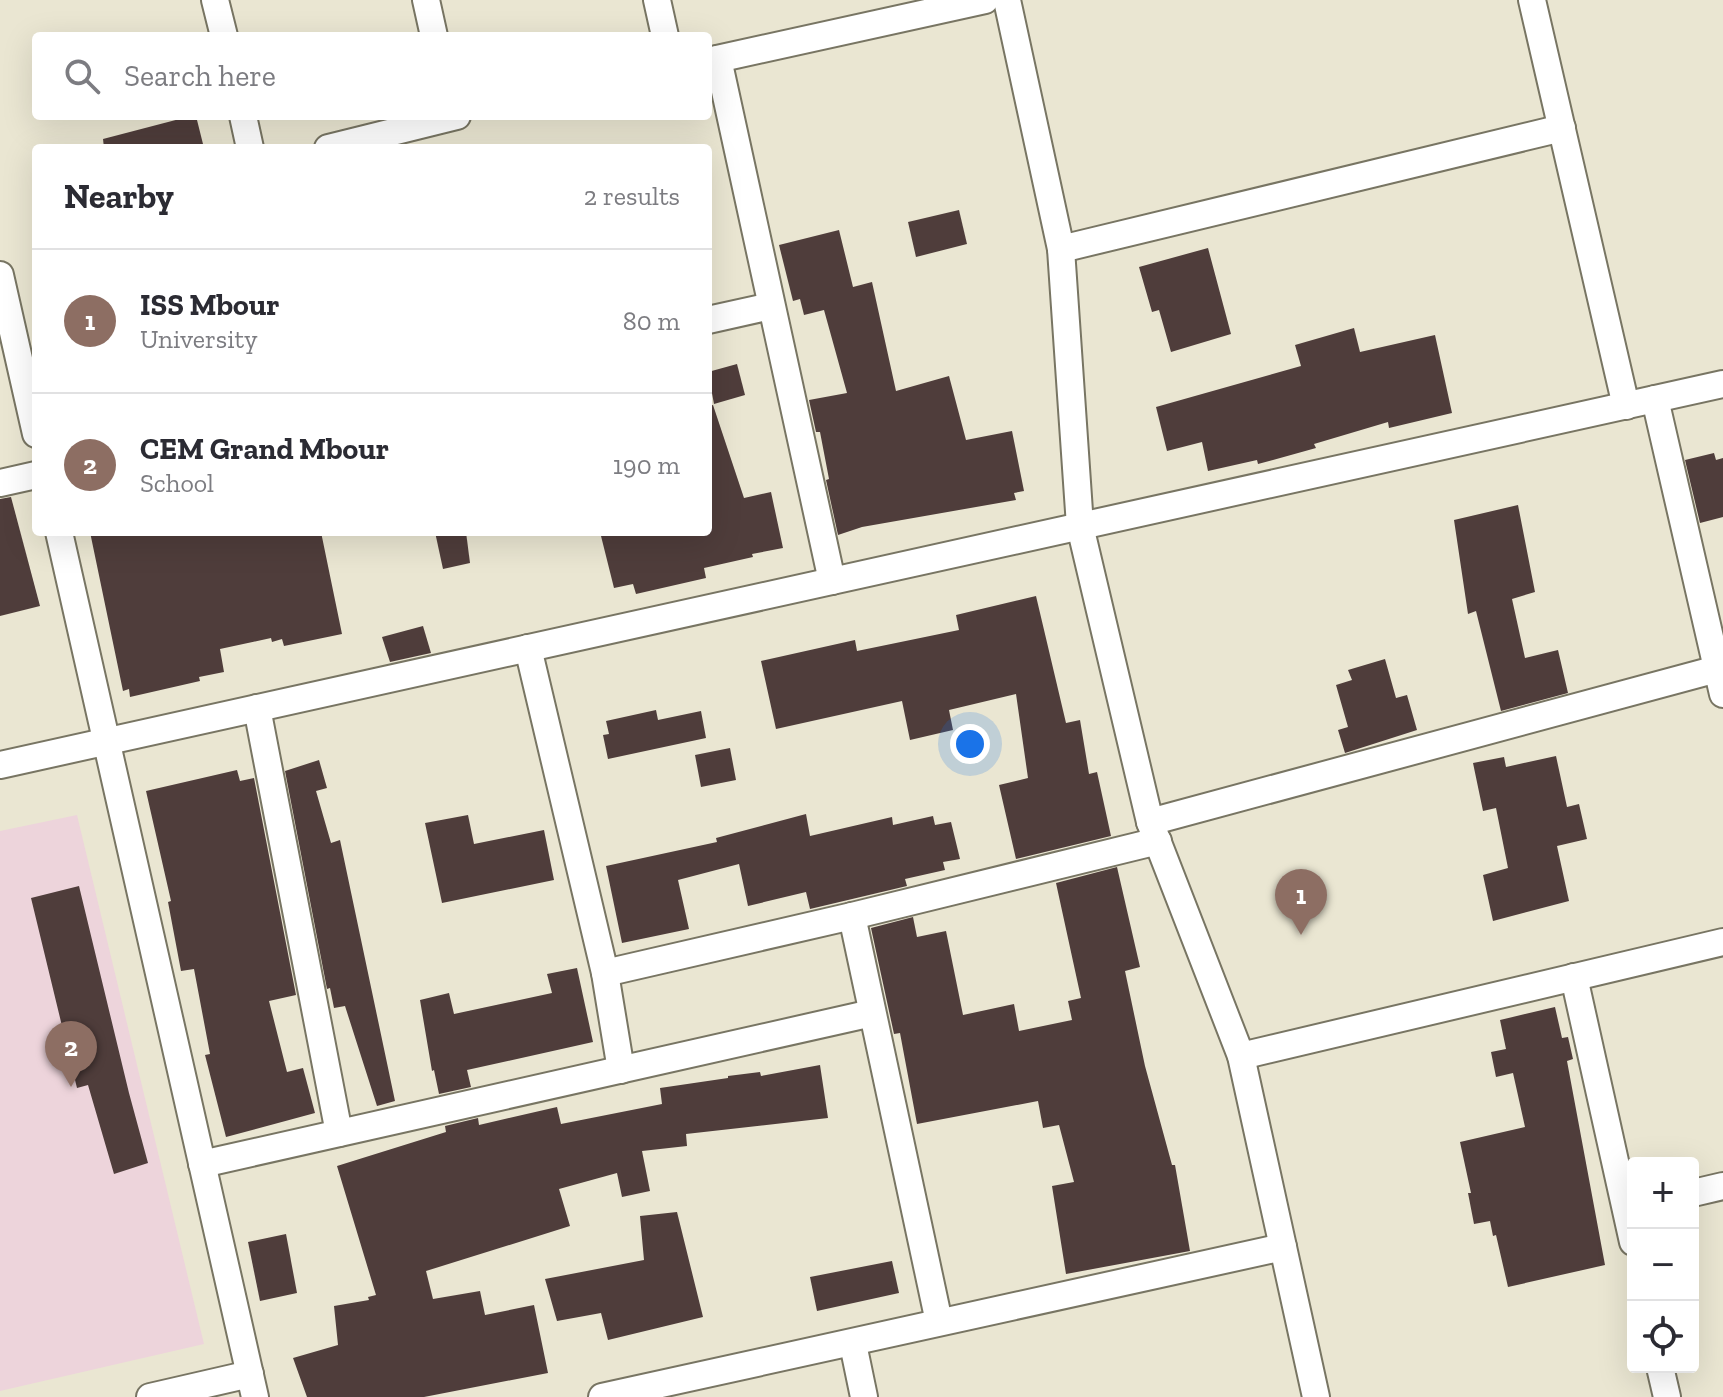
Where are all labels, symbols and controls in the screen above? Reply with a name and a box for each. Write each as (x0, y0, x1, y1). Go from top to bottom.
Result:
search box (32, 32, 712, 120)
icon: search (60, 54, 104, 98)
text: Search here (124, 58, 276, 94)
text: Nearby (64, 176, 174, 217)
text: 2 results (584, 180, 680, 212)
text: ISS Mbour (140, 287, 280, 323)
text: 1 (85, 305, 95, 337)
text: 80 m (623, 305, 680, 337)
text: University (140, 323, 257, 355)
text: CEM Grand Mbour (140, 431, 389, 467)
text: 2 (83, 449, 97, 481)
text: 190 m (613, 449, 680, 481)
text: School (140, 467, 214, 499)
your location (950, 724, 990, 764)
pin: 1 (1275, 869, 1327, 935)
pin: 2 (45, 1021, 97, 1087)
map controls (1627, 1157, 1699, 1373)
button: + (1627, 1157, 1699, 1229)
button: − (1627, 1229, 1699, 1301)
button: locate (1627, 1301, 1699, 1373)

